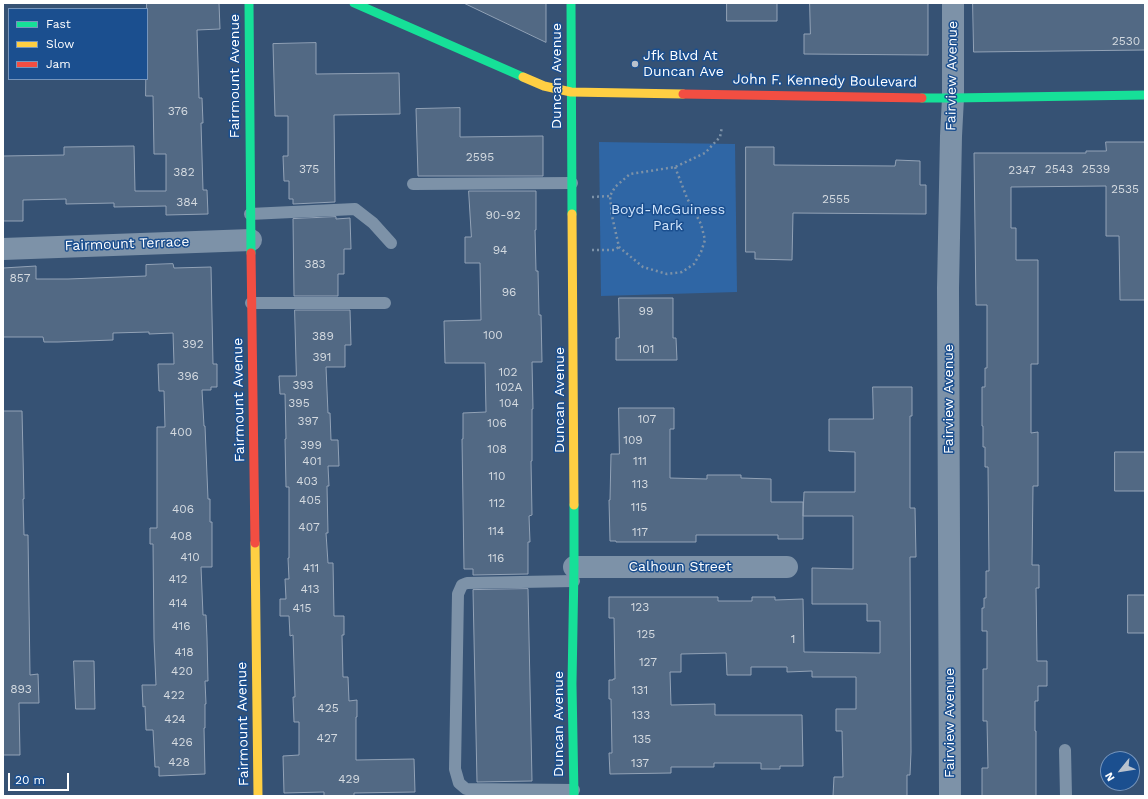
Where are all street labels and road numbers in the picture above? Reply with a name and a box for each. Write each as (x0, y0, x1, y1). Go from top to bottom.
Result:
street label: Fairmount Avenue (227, 14, 243, 138)
street label: Fairview Avenue (943, 21, 961, 131)
street label: Duncan Avenue (549, 23, 565, 129)
street label: John F. Kennedy Boulevard (733, 71, 917, 91)
street label: Fairmount Terrace (64, 233, 190, 255)
street label: Fairmount Avenue (230, 338, 248, 462)
street label: Fairview Avenue (941, 344, 957, 454)
street label: Duncan Avenue (552, 347, 568, 453)
street label: Calhoun Street (628, 559, 732, 575)
street label: Fairmount Avenue (234, 662, 252, 786)
street label: Fairview Avenue (942, 668, 958, 778)
street label: Duncan Avenue (551, 671, 567, 777)

